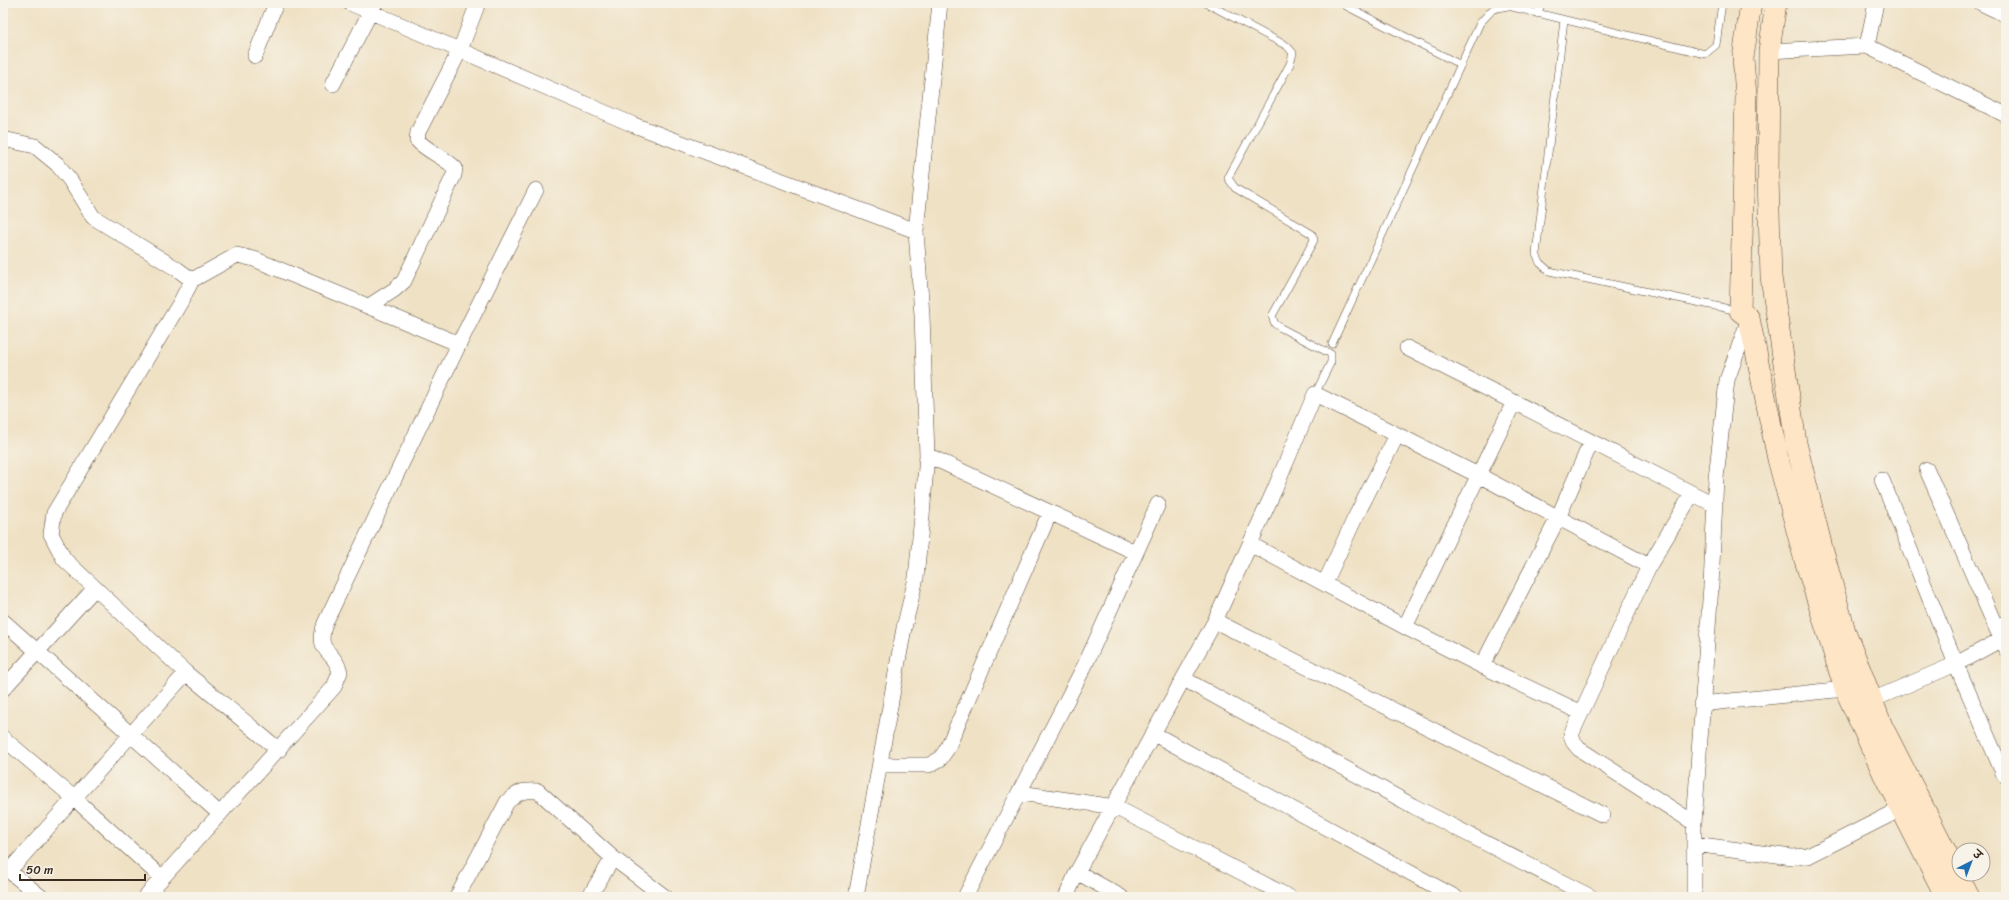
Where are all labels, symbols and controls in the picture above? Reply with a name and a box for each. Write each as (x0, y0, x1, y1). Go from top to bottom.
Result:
north arrow (1951, 842, 1991, 882)
text: उ (1968, 845, 1988, 866)
scale bar (20, 856, 145, 882)
text: 50 m (26, 859, 53, 881)

